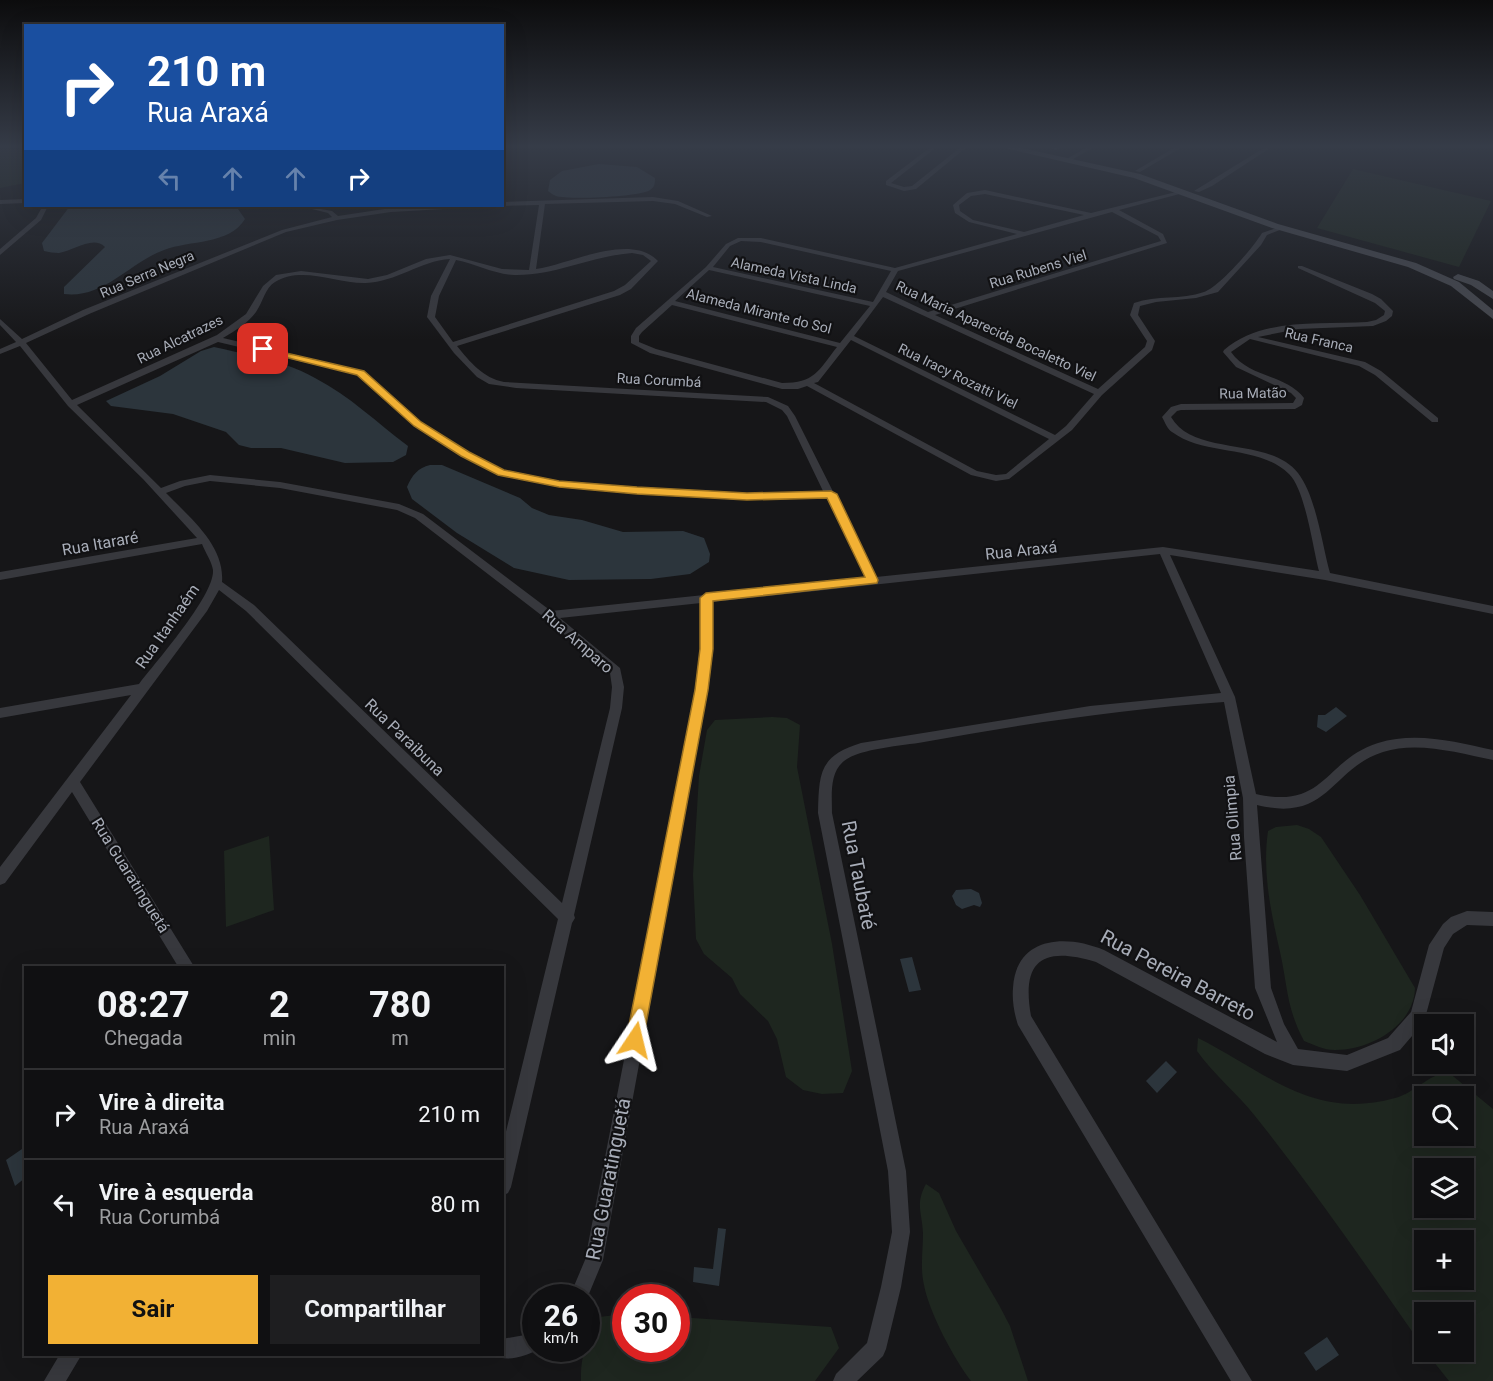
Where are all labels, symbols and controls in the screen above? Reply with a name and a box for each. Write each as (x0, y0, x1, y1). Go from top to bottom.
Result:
text: 210 m (147, 47, 266, 96)
icon: right (48, 48, 126, 126)
text: Rua Araxá (147, 97, 269, 129)
icon: left (153, 162, 186, 195)
icon: ahead (216, 162, 249, 195)
icon: ahead (279, 162, 312, 195)
icon: right (342, 162, 375, 195)
street label: Rua Serra Negra (97, 247, 197, 301)
street label: Rua Rubens Viel (988, 247, 1088, 291)
street label: Alameda Vista Linda (730, 254, 858, 296)
street label: Rua Maria Aparecida Bocaletto Viel (893, 277, 1099, 385)
street label: Alameda Mirante do Sol (685, 285, 833, 337)
street label: Rua Alcatrazes (135, 311, 225, 367)
pin (237, 323, 288, 374)
street label: Rua Franca (1283, 324, 1355, 356)
icon: arrive (246, 332, 279, 365)
street label: Rua Iracy Rozatti Viel (896, 340, 1020, 412)
street label: Rua Corumbá (616, 370, 702, 390)
street label: Rua Matão (1219, 384, 1287, 402)
street label: Rua Itararé (60, 527, 140, 560)
street label: Rua Araxá (984, 537, 1058, 564)
street label: Rua Itanhaém (131, 580, 203, 672)
street label: Rua Amparo (538, 605, 617, 677)
street label: Rua Paraibuna (361, 695, 448, 780)
street label: Rua Olimpia (1219, 774, 1246, 861)
street label: Rua Guaratinguetá (88, 814, 174, 936)
street label: Rua Taubaté (837, 818, 881, 932)
street label: Rua Pereira Barreto (1097, 924, 1259, 1026)
text: 08:27 (97, 984, 190, 1026)
text: 2 (269, 984, 290, 1026)
text: 780 (369, 984, 431, 1026)
position arrow (603, 1008, 667, 1072)
map controls (1414, 1014, 1474, 1362)
button: sound (1414, 1014, 1474, 1074)
text: Chegada (104, 1026, 183, 1050)
text: min (263, 1026, 296, 1050)
text: m (391, 1026, 409, 1050)
button: search (1414, 1086, 1474, 1146)
text: Vire à direita (99, 1090, 225, 1115)
street label: Rua Guaratinguetá (581, 1096, 635, 1262)
icon: right (48, 1098, 81, 1131)
text: 210 m (418, 1102, 480, 1127)
text: Rua Araxá (99, 1115, 189, 1139)
button: layers (1414, 1158, 1474, 1218)
text: Vire à esquerda (99, 1180, 253, 1205)
icon: left (48, 1188, 81, 1221)
text: 80 m (431, 1192, 480, 1217)
text: Rua Corumbá (99, 1205, 220, 1229)
button: + (1414, 1230, 1474, 1290)
button: Sair (48, 1275, 258, 1344)
button: Compartilhar (270, 1275, 480, 1344)
speed limit sign: 30 (612, 1284, 690, 1362)
text: 26 (544, 1298, 578, 1333)
button: − (1414, 1302, 1474, 1362)
text: km/h (543, 1329, 579, 1347)

